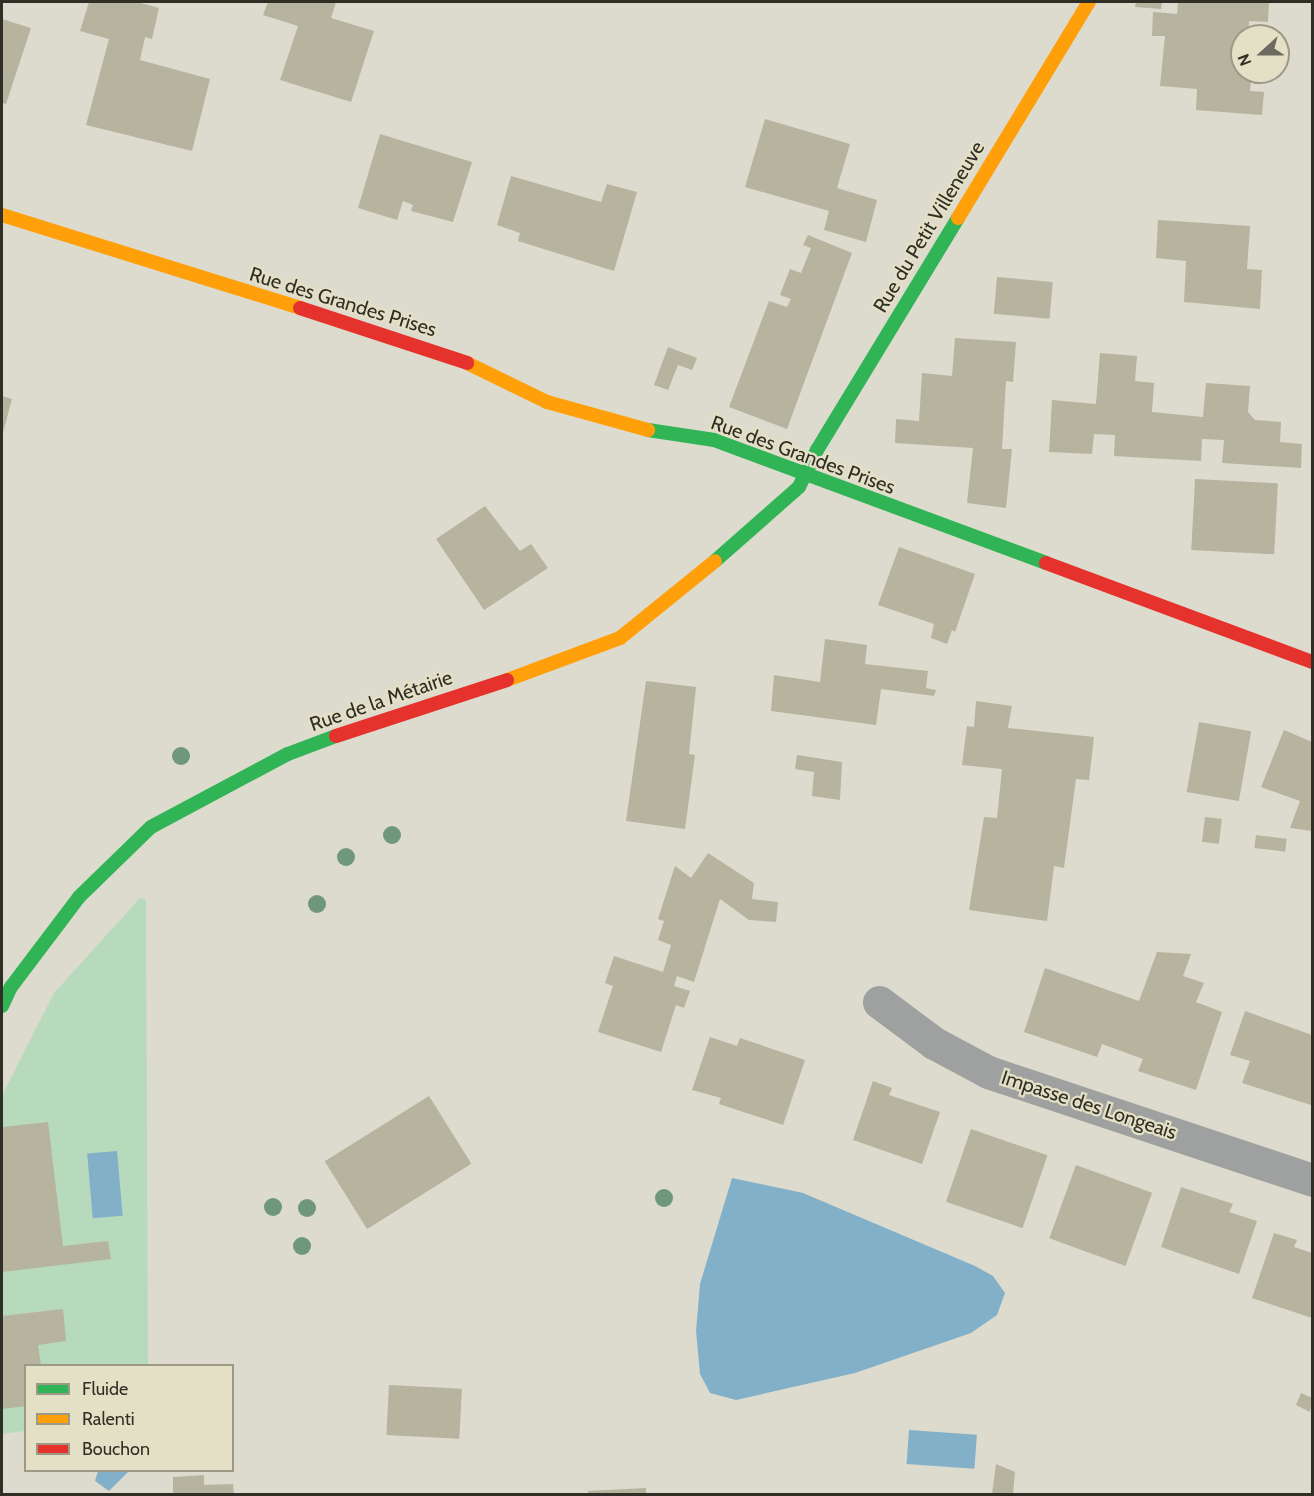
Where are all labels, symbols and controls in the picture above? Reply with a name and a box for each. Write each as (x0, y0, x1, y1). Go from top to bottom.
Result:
north arrow (1230, 24, 1290, 84)
text: N (1234, 51, 1255, 69)
street label: Rue du Petit Villeneuve (868, 137, 990, 317)
street label: Rue des Grandes Prises (247, 262, 439, 342)
street label: Rue des Grandes Prises (708, 411, 898, 499)
street label: Rue de la Métairie (307, 665, 455, 737)
street label: Impasse des Longeais (998, 1065, 1180, 1145)
legend (24, 1364, 234, 1472)
text: Fluide (82, 1378, 128, 1400)
text: Ralenti (82, 1408, 135, 1430)
text: Bouchon (82, 1438, 150, 1460)

